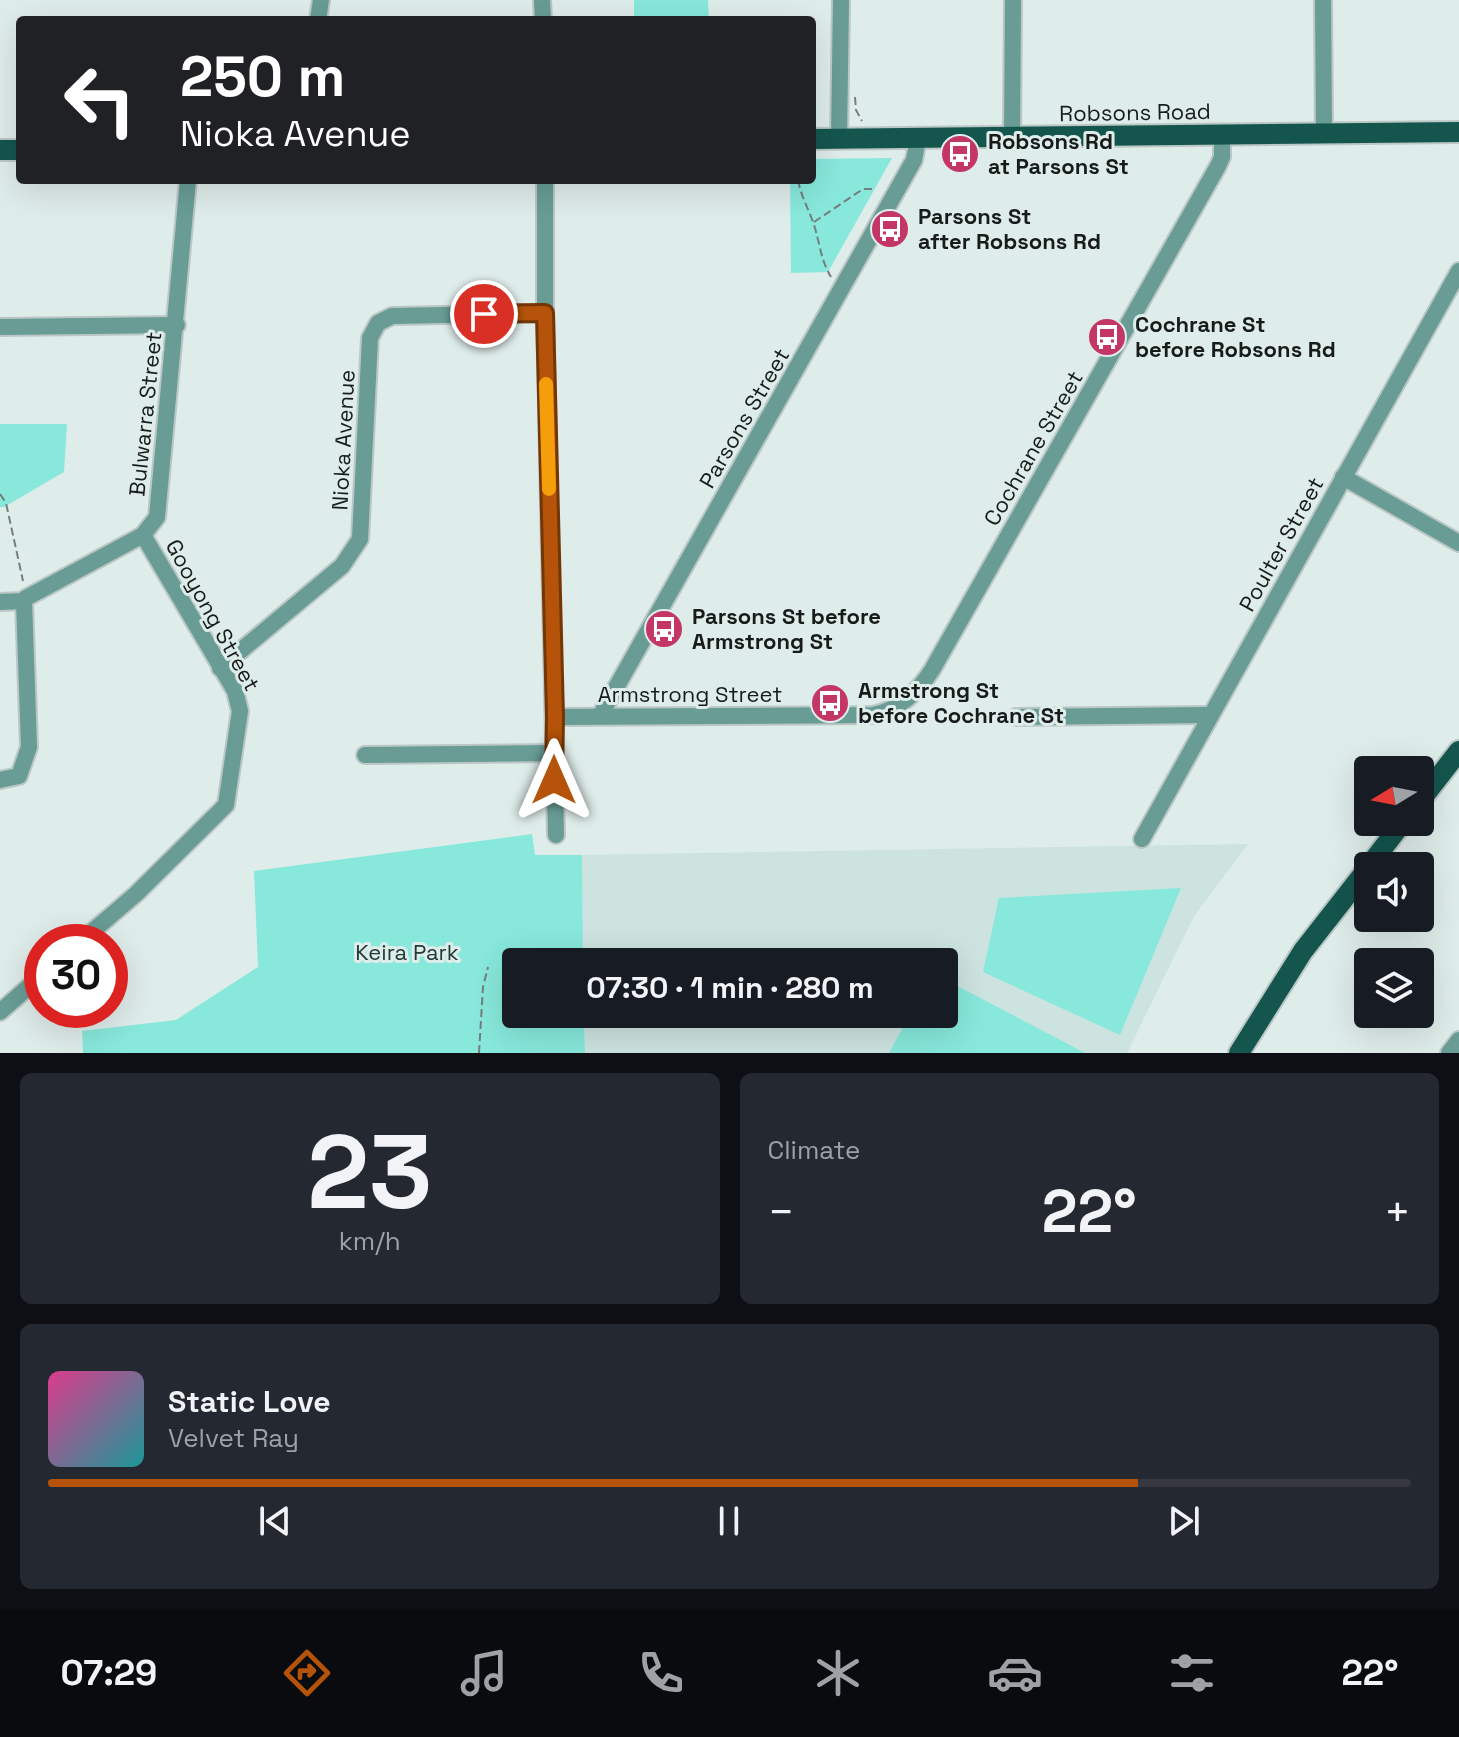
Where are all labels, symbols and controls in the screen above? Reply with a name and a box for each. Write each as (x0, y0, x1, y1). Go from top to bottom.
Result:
text: 250 m (180, 41, 345, 112)
icon: left (48, 48, 152, 152)
street label: Robsons Road (1059, 97, 1211, 127)
text: Nioka Avenue (180, 111, 411, 157)
place label: Robsons Rd at Parsons St (988, 127, 1129, 180)
bus stop icon: Robsons Rd at Parsons St (939, 133, 981, 175)
place label: Parsons St after Robsons Rd (918, 202, 1101, 255)
bus stop icon: Parsons St after Robsons Rd (869, 208, 911, 250)
pin (450, 280, 518, 348)
icon: arrive (462, 292, 506, 336)
place label: Cochrane St before Robsons Rd (1135, 310, 1336, 363)
bus stop icon: Cochrane St before Robsons Rd (1086, 316, 1128, 358)
street label: Bulwarra Street (122, 330, 168, 498)
street label: Parsons Street (693, 343, 795, 493)
street label: Cochrane Street (977, 366, 1089, 530)
street label: Nioka Avenue (325, 369, 361, 511)
street label: Poulter Street (1233, 472, 1329, 616)
street label: Gooyong Street (160, 534, 266, 696)
place label: Parsons St before Armstrong St (692, 602, 881, 655)
bus stop icon: Parsons St before Armstrong St (643, 608, 685, 650)
place label: Armstrong St before Cochrane St (858, 676, 1064, 729)
street label: Armstrong Street (598, 680, 782, 708)
bus stop icon: Armstrong St before Cochrane St (809, 682, 851, 724)
position arrow (512, 738, 596, 822)
north arrow (1354, 756, 1434, 836)
map controls (1354, 756, 1434, 1028)
button: sound (1354, 852, 1434, 932)
speed limit sign: 30 (24, 924, 128, 1028)
park label: Keira Park (355, 938, 459, 966)
button: layers (1354, 948, 1434, 1028)
text: 07:30 · 1 min · 280 m (586, 968, 874, 1007)
text: 23 (307, 1106, 432, 1238)
text: Climate (768, 1133, 860, 1167)
text: 22° (1042, 1173, 1137, 1250)
text: − (768, 1184, 795, 1240)
text: + (1384, 1184, 1411, 1240)
text: km/h (339, 1224, 401, 1258)
text: Static Love (168, 1382, 331, 1421)
text: Velvet Ray (168, 1421, 299, 1455)
icon: previous (253, 1499, 297, 1543)
icon: pause (707, 1499, 751, 1543)
icon: next (1162, 1499, 1206, 1543)
icon: directions (279, 1645, 335, 1701)
icon: music (456, 1645, 512, 1701)
icon: phone (633, 1645, 689, 1701)
icon: climate (810, 1645, 866, 1701)
icon: car (987, 1645, 1043, 1701)
icon: filters (1164, 1645, 1220, 1701)
text: 07:29 (61, 1650, 157, 1696)
text: 22° (1341, 1650, 1398, 1696)

